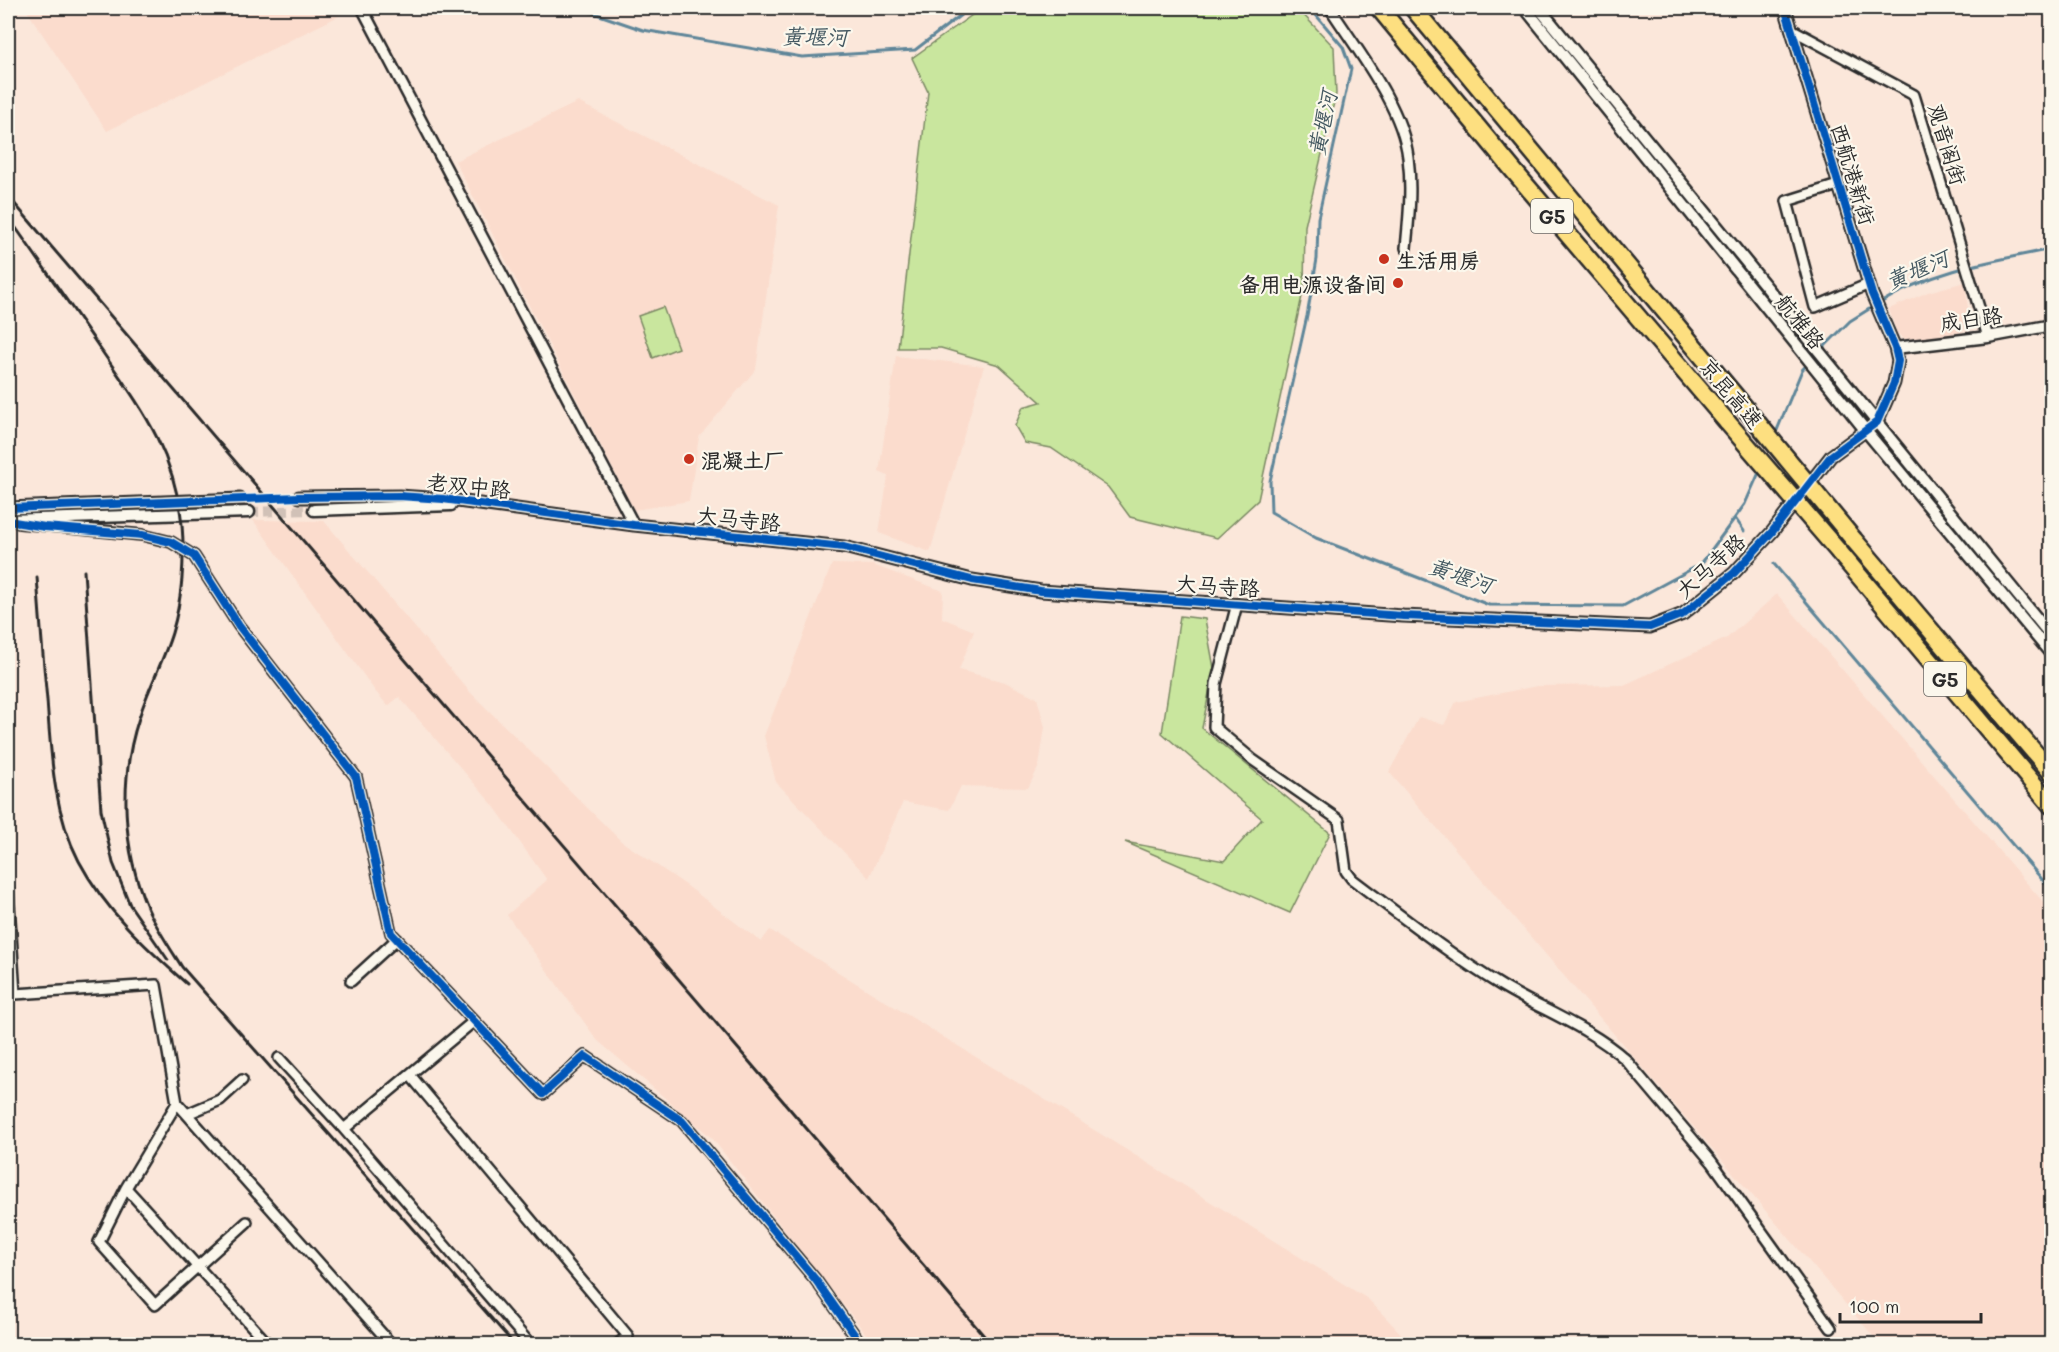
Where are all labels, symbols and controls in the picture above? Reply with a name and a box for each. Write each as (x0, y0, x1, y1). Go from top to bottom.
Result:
water label: 黄堰河 (782, 21, 851, 51)
water label: 黄堰河 (1301, 85, 1344, 158)
street label: 观音阁街 (1923, 100, 1973, 188)
street label: 西航港新街 (1826, 120, 1882, 228)
road number: G5 (1531, 199, 1573, 233)
water label: 黄堰河 (1881, 242, 1956, 295)
place label: 生活用房 (1396, 246, 1480, 273)
marker: 生活用房 (1377, 252, 1391, 266)
place label: 备用电源设备间 (1239, 270, 1386, 297)
marker: 备用电源设备间 (1391, 276, 1405, 290)
street label: 航雅路 (1771, 288, 1831, 354)
street label: 成白路 (1938, 300, 2004, 336)
street label: 京昆高速 (1695, 352, 1769, 434)
place label: 混凝土厂 (701, 446, 785, 473)
marker: 混凝土厂 (682, 452, 696, 466)
street label: 老双中路 (426, 467, 512, 503)
street label: 大马寺路 (696, 500, 782, 536)
street label: 大马寺路 (1670, 527, 1750, 603)
water label: 黄堰河 (1425, 551, 1500, 600)
street label: 大马寺路 (1175, 569, 1261, 601)
road number: G5 (1924, 662, 1966, 696)
scale bar (1840, 1286, 1981, 1324)
text: 100 m (1849, 1294, 1899, 1318)

